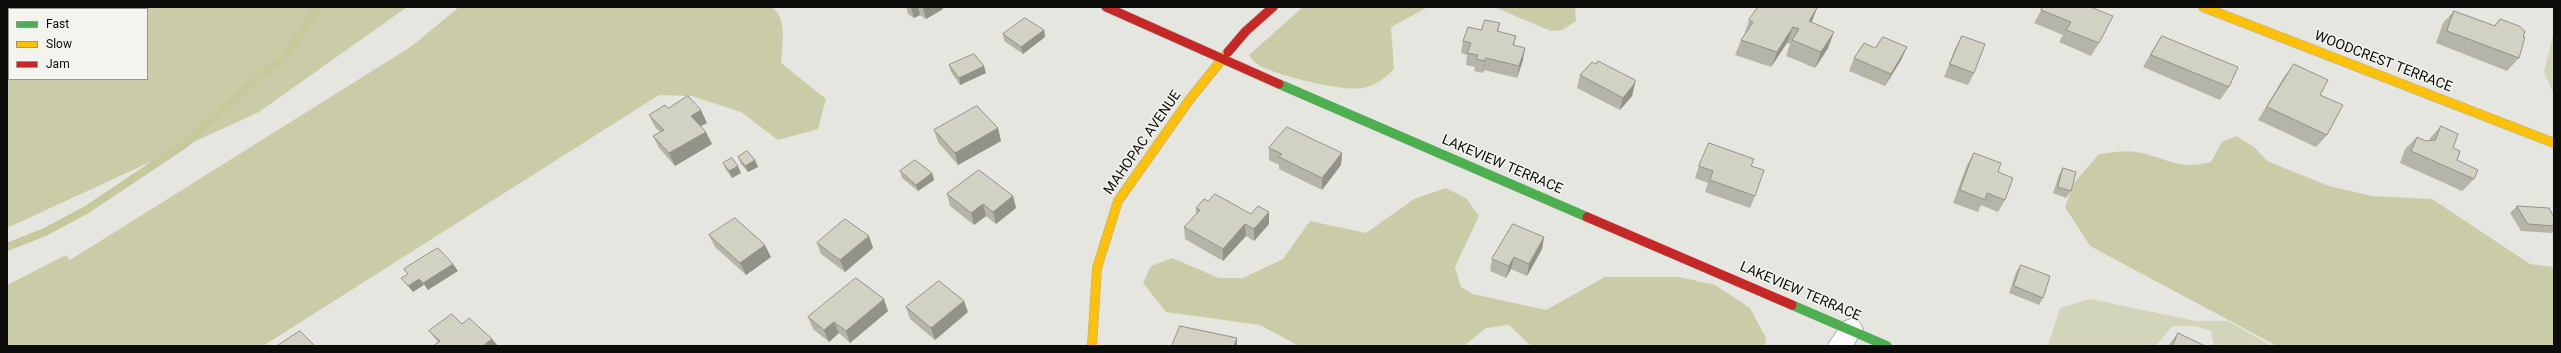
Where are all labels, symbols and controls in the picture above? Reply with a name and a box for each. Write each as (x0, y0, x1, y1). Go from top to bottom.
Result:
legend (8, 8, 148, 80)
text: Fast (46, 17, 69, 31)
street label: WOODCREST TERRACE (2312, 28, 2454, 96)
text: Slow (46, 37, 72, 51)
text: Jam (46, 57, 70, 71)
street label: MAHOPAC AVENUE (1101, 88, 1185, 198)
street label: LAKEVIEW TERRACE (1439, 132, 1565, 198)
street label: LAKEVIEW TERRACE (1737, 259, 1863, 325)

